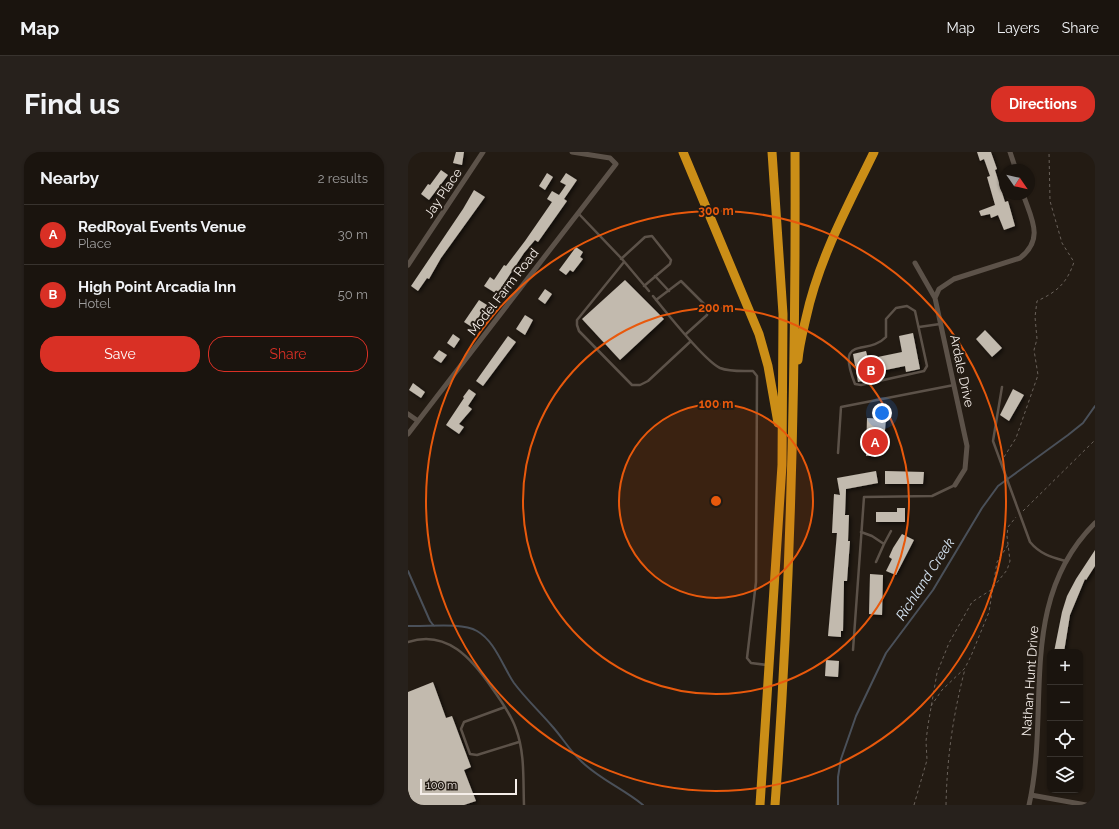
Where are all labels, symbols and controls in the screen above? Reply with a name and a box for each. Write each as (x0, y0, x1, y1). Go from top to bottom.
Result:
text: Map (20, 17, 59, 39)
text: Map (947, 20, 975, 36)
text: Layers (997, 20, 1040, 36)
text: Share (1062, 20, 1099, 36)
button: Directions (991, 86, 1095, 122)
text: Find us (24, 88, 120, 121)
north arrow (999, 164, 1035, 200)
street label: Jay Place (421, 165, 465, 221)
text: Nearby (40, 168, 99, 188)
text: 2 results (318, 171, 368, 186)
text: 300 m (698, 204, 734, 218)
text: RedRoyal Events Venue (78, 218, 246, 236)
text: A (49, 227, 57, 242)
text: 30 m (338, 227, 368, 242)
text: Place (78, 236, 111, 251)
street label: Model Farm Road (464, 246, 542, 338)
text: High Point Arcadia Inn (78, 278, 236, 296)
text: B (49, 287, 57, 302)
text: 50 m (338, 287, 368, 302)
text: Hotel (78, 296, 111, 311)
text: 200 m (698, 301, 734, 315)
street label: Ardale Drive (947, 333, 977, 409)
button: Save (40, 336, 200, 372)
button: Share (208, 336, 368, 372)
pin: B (858, 355, 884, 385)
text: 100 m (699, 397, 733, 411)
your location (872, 403, 892, 423)
pin: A (862, 427, 888, 457)
centre of rings (709, 494, 723, 508)
water label: Richland Creek (892, 534, 958, 623)
street label: Nathan Hunt Drive (1019, 625, 1041, 737)
map controls (1047, 649, 1083, 793)
button: + (1047, 649, 1083, 685)
button: − (1047, 685, 1083, 721)
button: locate (1047, 721, 1083, 757)
button: layers (1047, 757, 1083, 793)
scale bar (420, 777, 517, 796)
text: 100 m (426, 779, 457, 792)

